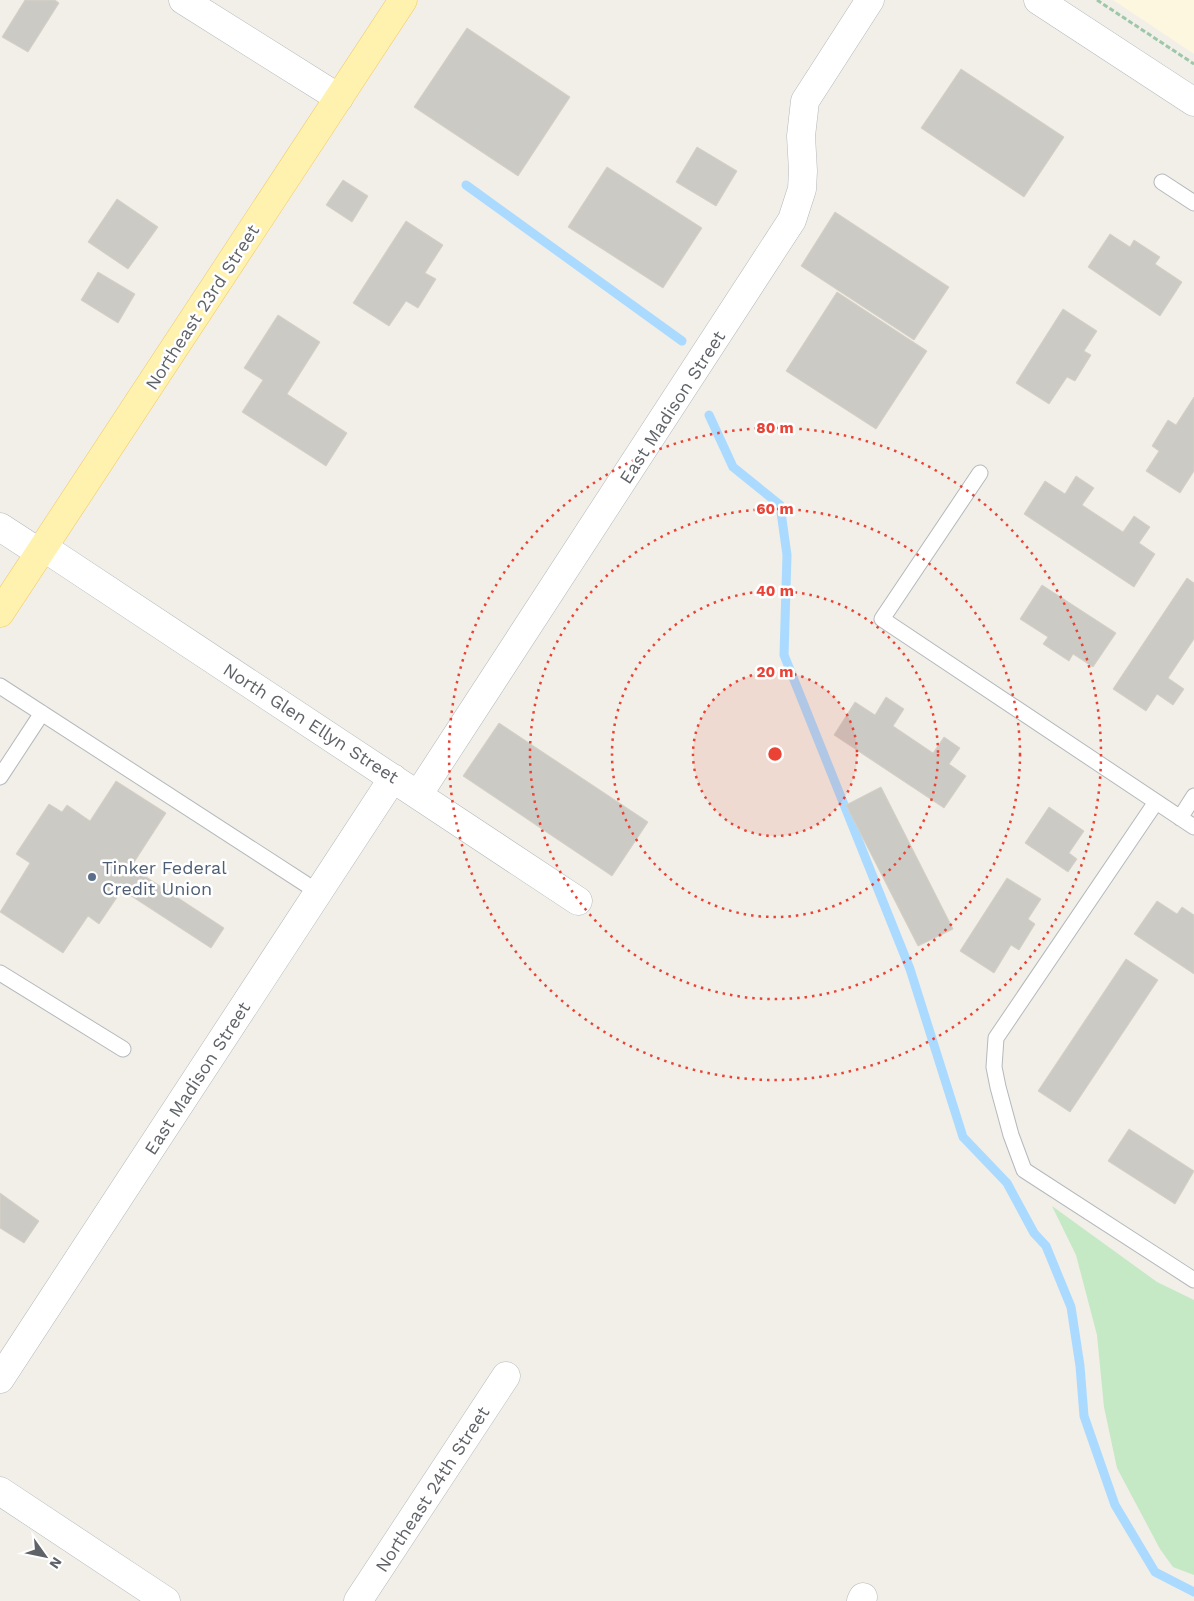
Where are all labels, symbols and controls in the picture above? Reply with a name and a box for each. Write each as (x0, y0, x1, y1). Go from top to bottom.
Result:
street label: Northeast 23rd Street (141, 220, 264, 394)
street label: East Madison Street (615, 326, 730, 487)
text: 80 m (756, 419, 794, 437)
text: 60 m (756, 500, 794, 518)
text: 40 m (756, 582, 794, 600)
street label: North Glen Ellyn Street (220, 659, 403, 788)
text: 20 m (756, 663, 794, 681)
centre of rings (766, 745, 784, 763)
place label: Tinker Federal Credit Union (102, 857, 227, 899)
marker: Tinker Federal Credit Union (86, 871, 98, 883)
street label: East Madison Street (140, 997, 255, 1158)
street label: Northeast 24th Street (371, 1402, 494, 1576)
north arrow (20, 1531, 70, 1581)
text: N (46, 1554, 65, 1572)

